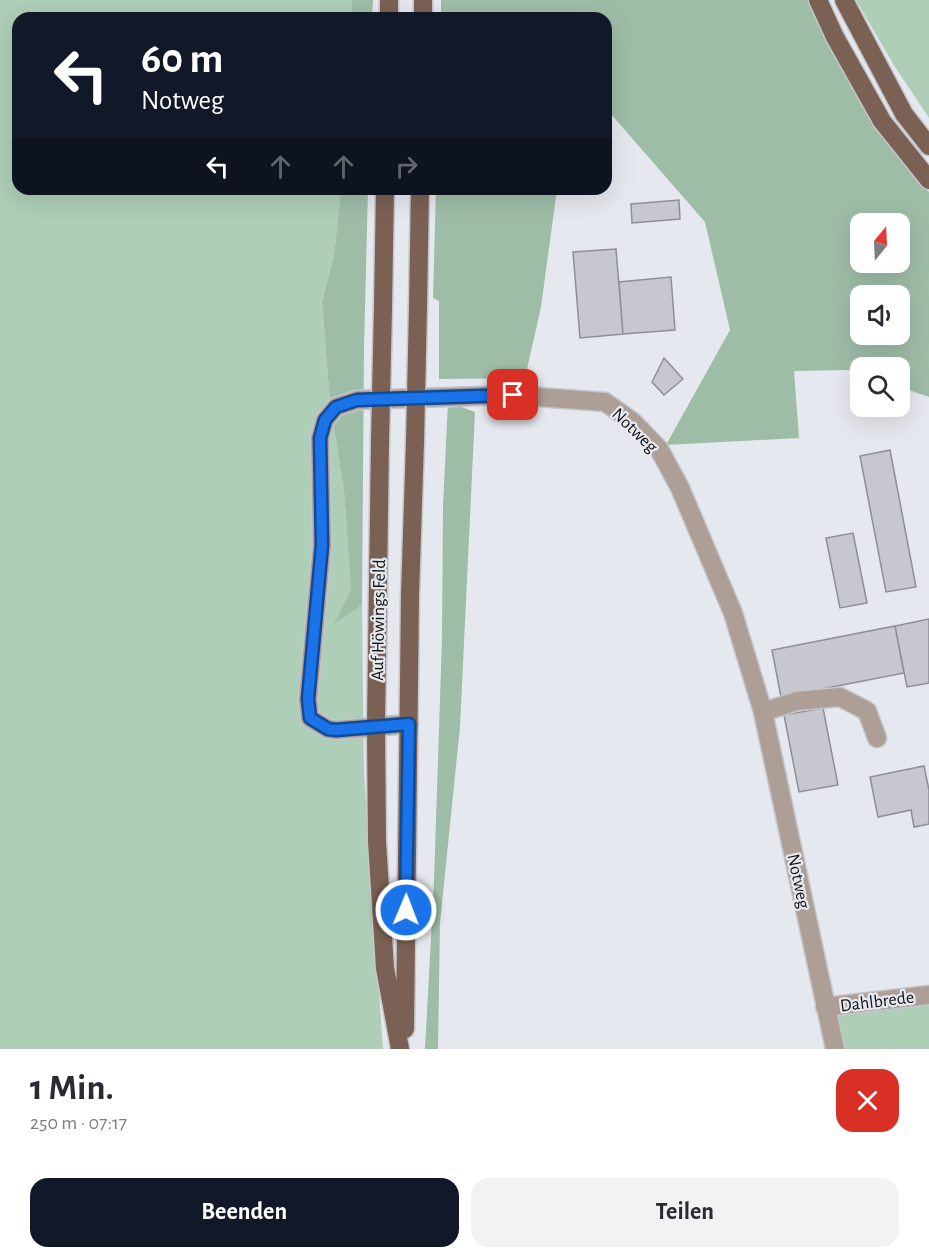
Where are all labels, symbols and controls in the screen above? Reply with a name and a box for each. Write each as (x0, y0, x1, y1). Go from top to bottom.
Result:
icon: left (42, 36, 120, 114)
text: 60 m (141, 38, 223, 80)
text: Notweg (141, 87, 224, 114)
icon: left (201, 150, 234, 183)
icon: ahead (264, 150, 297, 183)
icon: ahead (327, 150, 360, 183)
icon: right (390, 150, 423, 183)
north arrow (850, 213, 910, 273)
map controls (850, 213, 910, 417)
button: sound (850, 285, 910, 345)
button: search (850, 357, 910, 417)
pin (487, 369, 538, 420)
icon: arrive (496, 378, 529, 411)
street label: Notweg (608, 405, 661, 457)
street label: Auf Höwings Feld (369, 559, 389, 681)
street label: Notweg (783, 852, 813, 910)
position arrow (374, 878, 438, 942)
street label: Dahlbrede (839, 989, 915, 1015)
button: close (836, 1069, 899, 1132)
text: 1 Min. (30, 1070, 114, 1106)
text: 250 m · 07:17 (30, 1113, 127, 1133)
button: Beenden (30, 1178, 459, 1247)
button: Teilen (471, 1178, 899, 1247)

